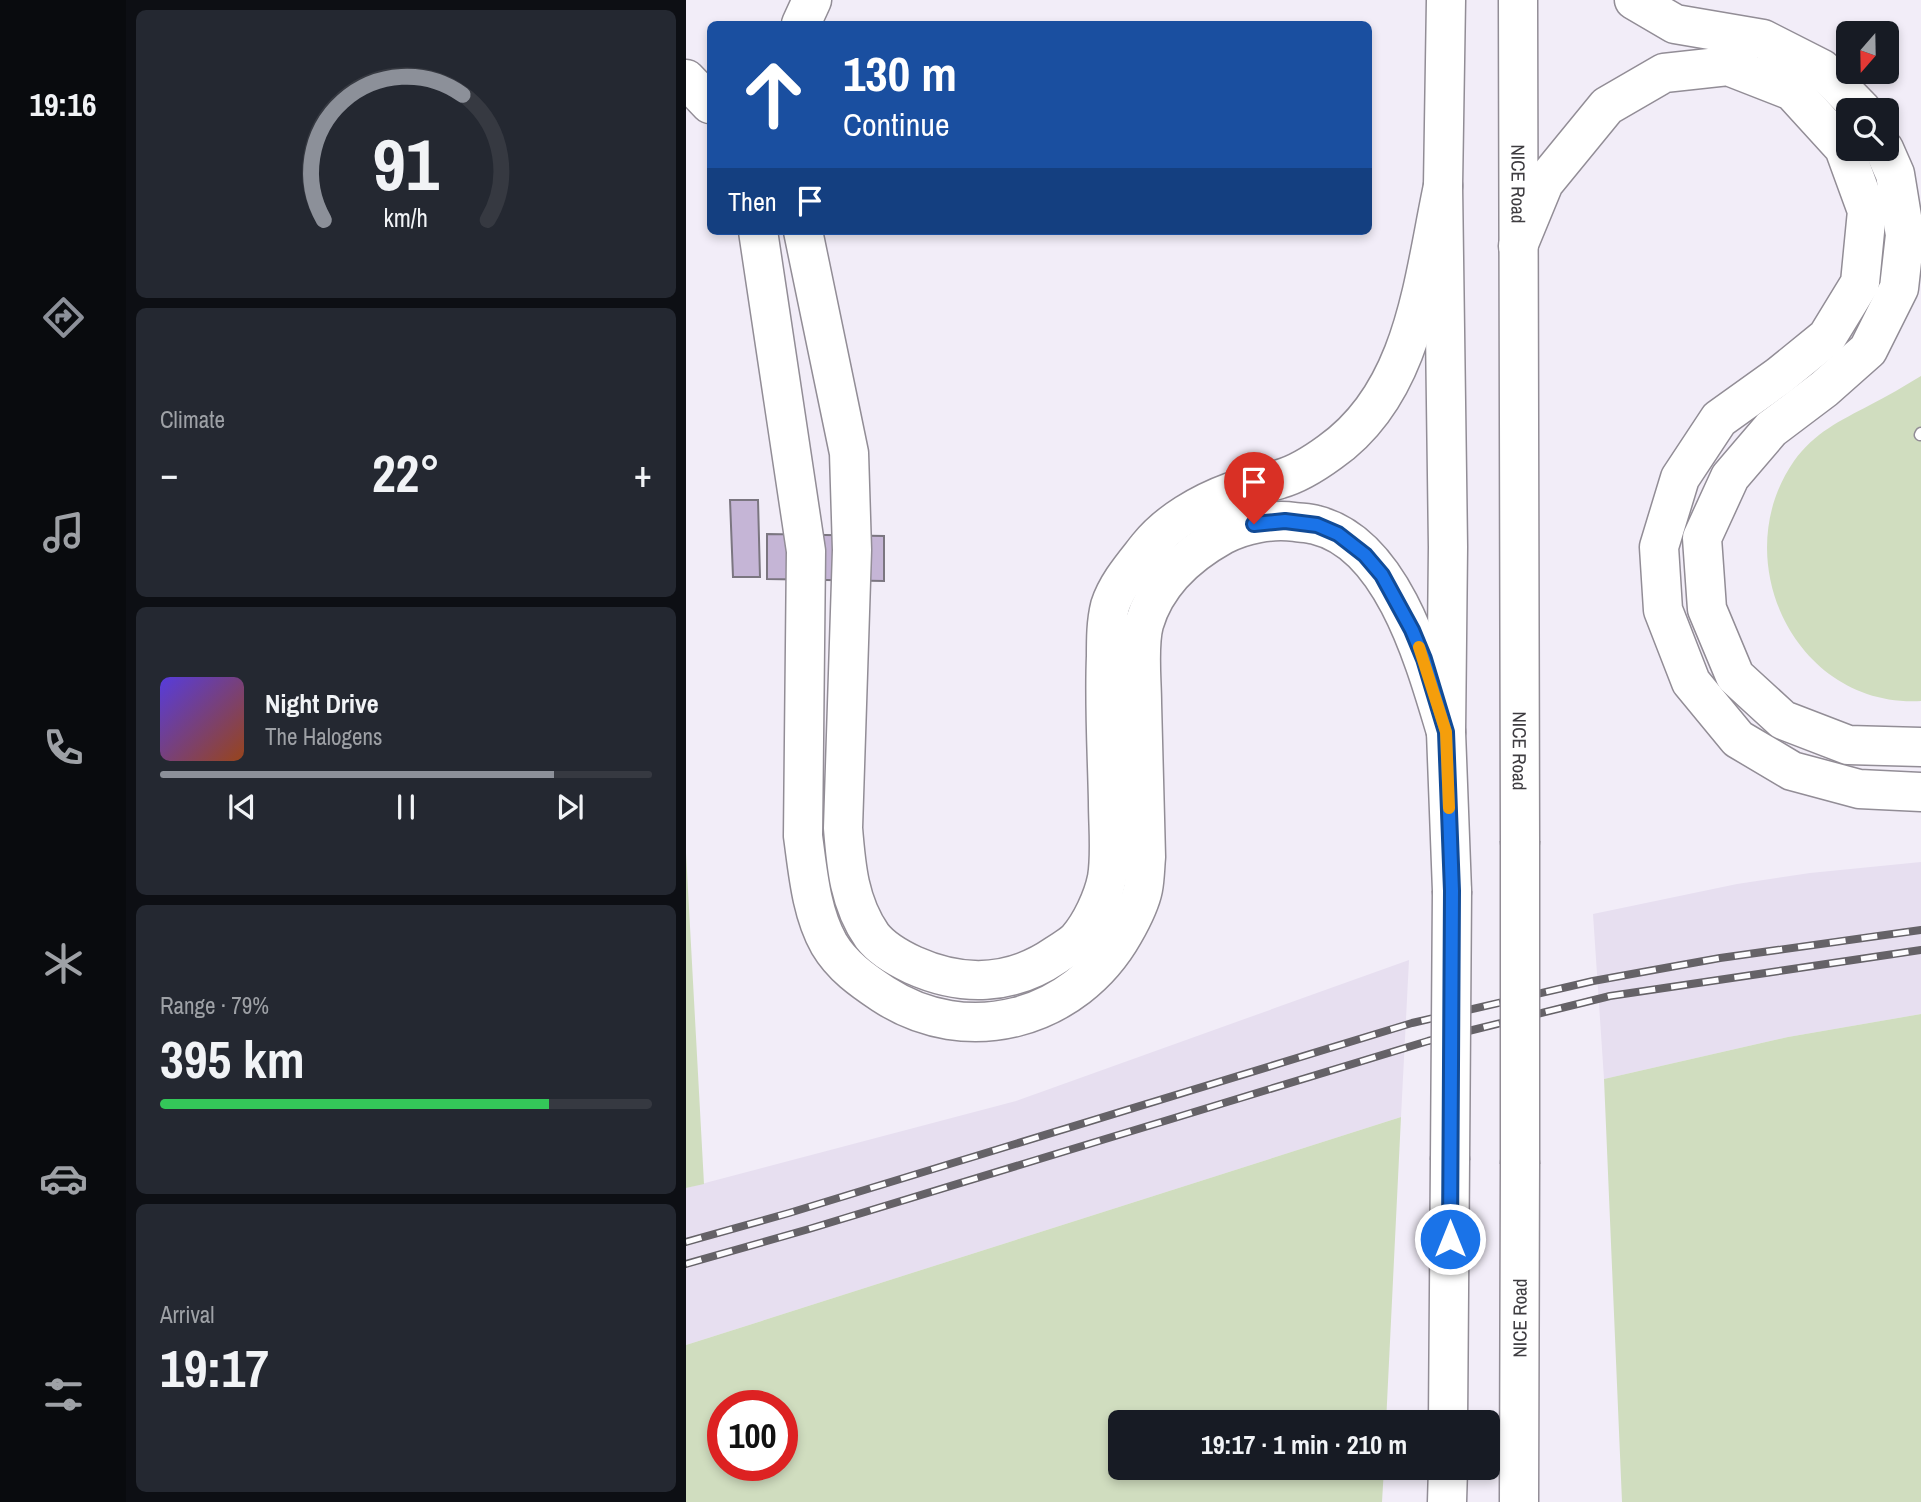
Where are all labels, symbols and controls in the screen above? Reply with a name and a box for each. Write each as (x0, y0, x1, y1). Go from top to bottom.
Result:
north arrow (1836, 21, 1899, 84)
map controls (1836, 21, 1899, 161)
text: 130 m (843, 40, 957, 106)
icon: ahead (728, 49, 819, 140)
text: 19:16 (29, 83, 97, 126)
button: search (1836, 98, 1899, 161)
text: Continue (843, 103, 950, 146)
text: 91 (373, 116, 440, 214)
street label: NICE Road (1505, 145, 1532, 223)
icon: arrive (791, 182, 829, 220)
text: Then (728, 184, 777, 219)
text: km/h (384, 201, 428, 235)
icon: directions (39, 293, 88, 342)
text: Climate (160, 404, 225, 435)
text: 22° (372, 438, 440, 508)
text: − (160, 448, 178, 499)
text: + (634, 448, 652, 499)
pin (1224, 452, 1284, 524)
icon: arrive (1235, 463, 1273, 501)
icon: music (39, 508, 88, 557)
text: Night Drive (265, 686, 379, 721)
street label: NICE Road (1507, 712, 1533, 790)
text: The Halogens (265, 721, 382, 752)
icon: phone (39, 723, 88, 772)
icon: previous (223, 788, 261, 826)
icon: pause (387, 788, 425, 826)
icon: next (551, 788, 589, 826)
icon: climate (39, 939, 88, 988)
text: Range · 79% (160, 990, 269, 1021)
text: 395 km (160, 1024, 305, 1094)
icon: car (39, 1154, 88, 1203)
position arrow (1413, 1202, 1487, 1276)
street label: NICE Road (1506, 1279, 1533, 1357)
text: Arrival (160, 1299, 215, 1330)
text: 19:17 (160, 1333, 269, 1403)
icon: filters (39, 1370, 88, 1419)
speed limit sign: 100 (707, 1390, 798, 1481)
text: 19:17 · 1 min · 210 m (1201, 1427, 1407, 1462)

